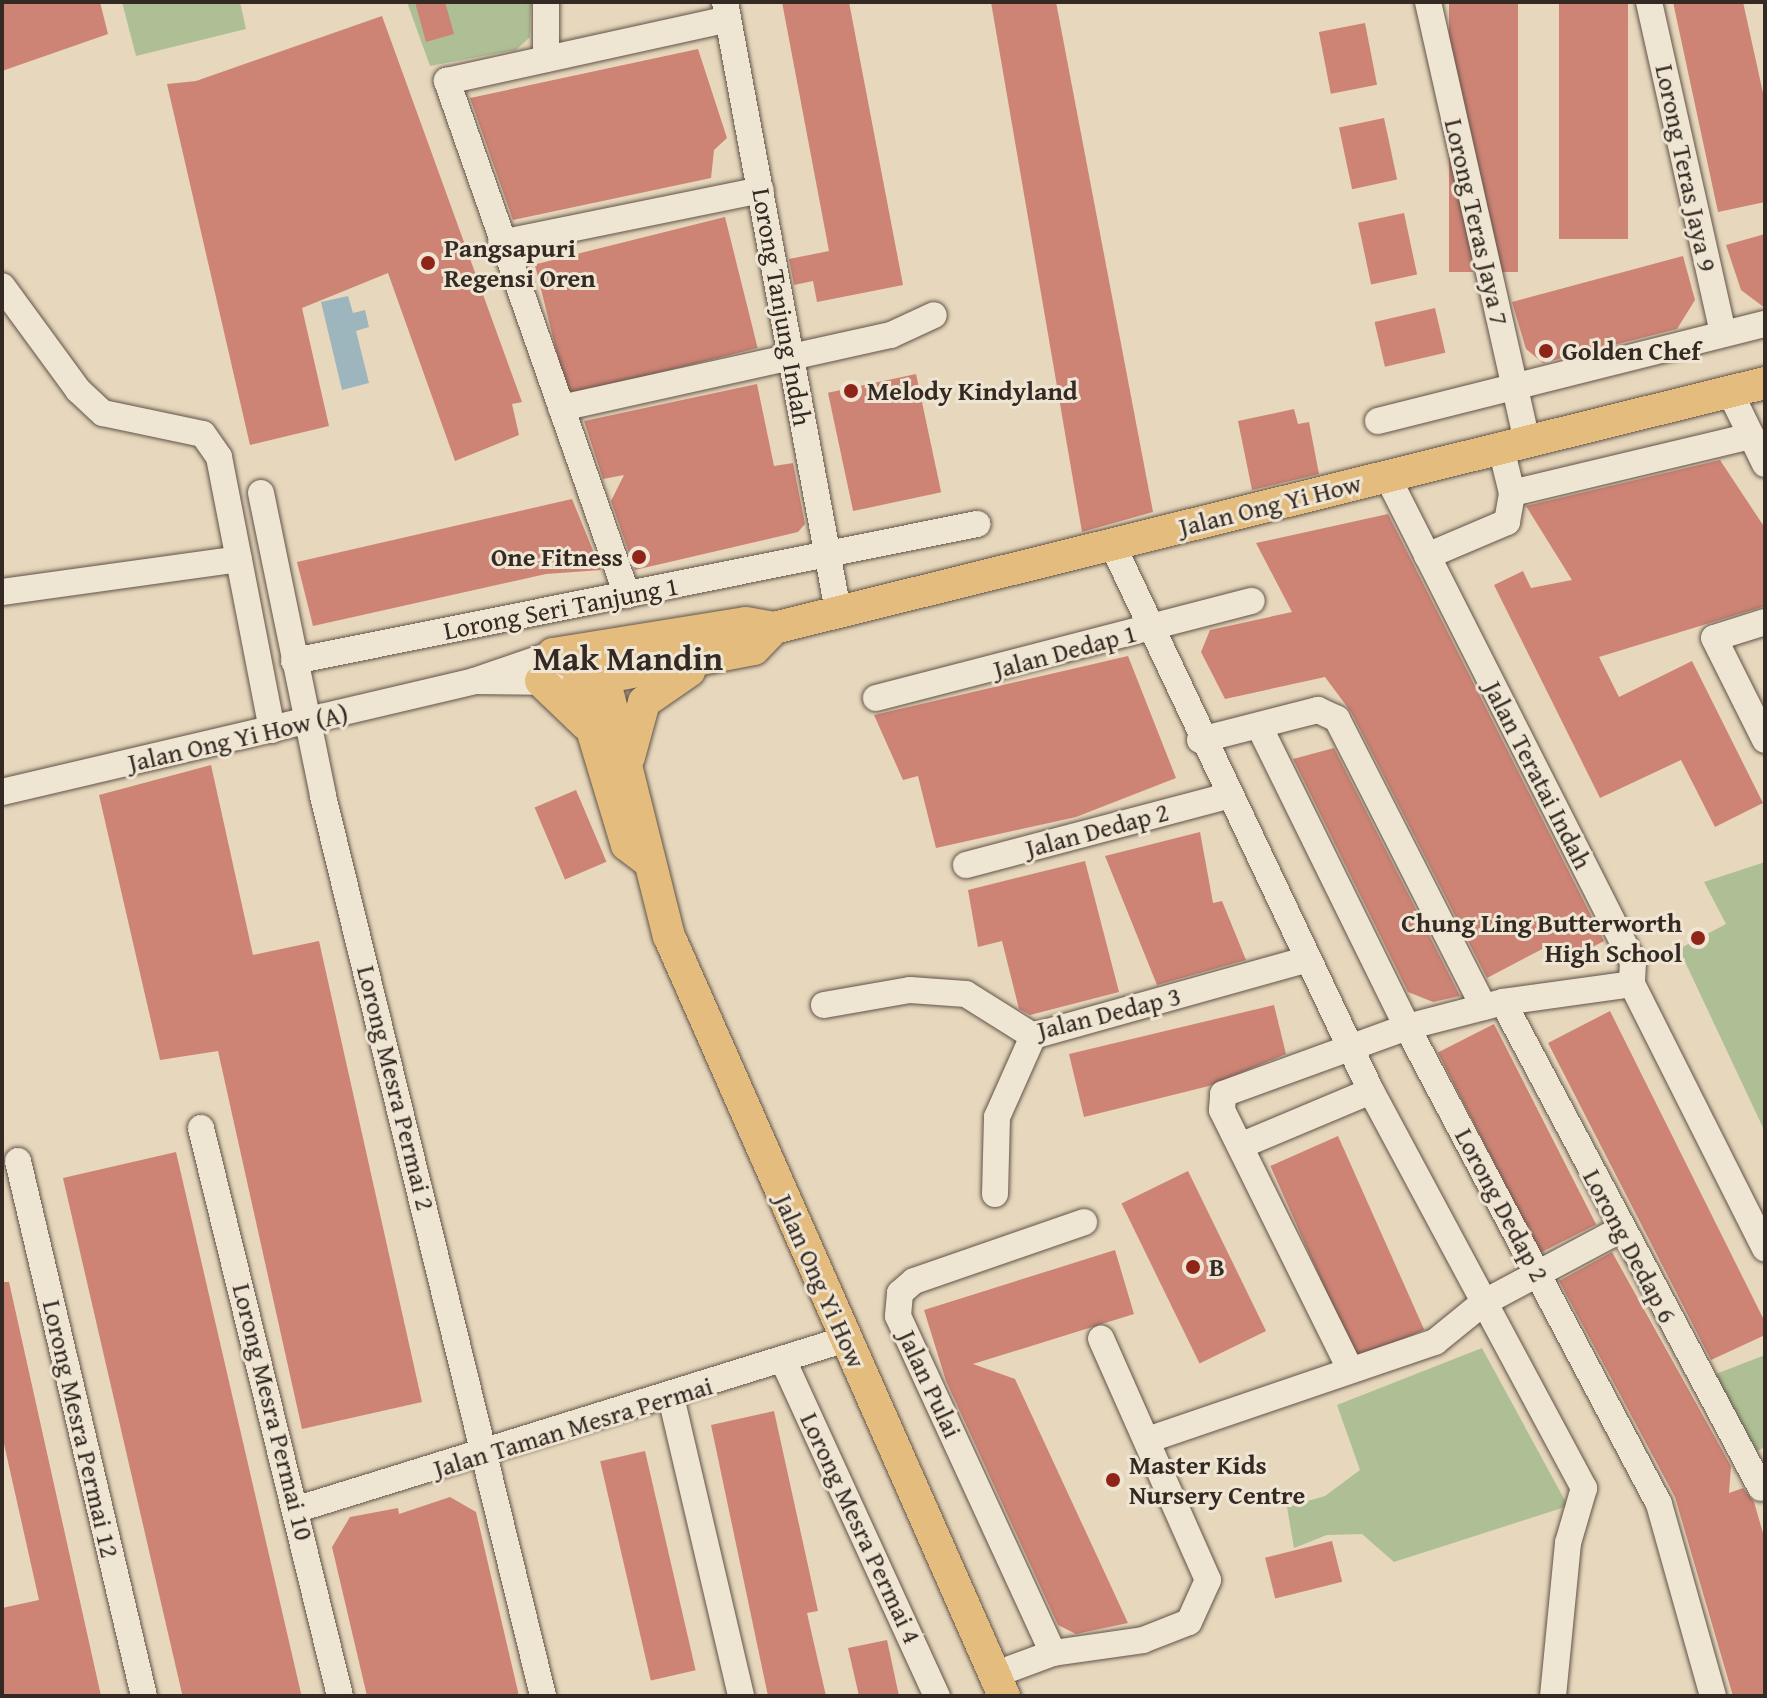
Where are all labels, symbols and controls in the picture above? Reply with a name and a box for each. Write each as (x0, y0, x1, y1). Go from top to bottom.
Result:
street label: Lorong Teras Jaya 9 (1649, 62, 1723, 274)
street label: Lorong Teras Jaya 7 (1438, 116, 1516, 328)
street label: Lorong Tanjung Indah (746, 186, 818, 428)
place label: Pangsapuri Regensi Oren (444, 232, 596, 294)
marker: Pangsapuri Regensi Oren (419, 254, 437, 272)
place label: Golden Chef (1562, 335, 1700, 367)
marker: Golden Chef (1537, 342, 1555, 360)
place label: Melody Kindyland (867, 375, 1078, 407)
marker: Melody Kindyland (842, 382, 860, 400)
street label: Jalan Ong Yi How (1176, 467, 1364, 543)
place label: One Fitness (491, 541, 623, 573)
marker: One Fitness (630, 548, 648, 566)
street label: Lorong Seri Tanjung 1 (441, 570, 681, 646)
street label: Jalan Dedap 1 (990, 617, 1140, 685)
district label: Mak Mandin (533, 638, 723, 678)
street label: Jalan Teratai Indah (1477, 676, 1599, 874)
street label: Jalan Ong Yi How (A) (125, 698, 351, 778)
street label: Jalan Dedap 2 (1022, 796, 1172, 864)
place label: Chung Ling Butterworth High School (1401, 907, 1682, 968)
marker: Chung Ling Butterworth High School (1689, 929, 1707, 947)
street label: Lorong Mesra Permai 2 (350, 962, 442, 1214)
street label: Jalan Dedap 3 (1034, 980, 1184, 1046)
street label: Lorong Dedap 2 (1449, 1123, 1555, 1287)
street label: Lorong Dedap 6 (1577, 1164, 1683, 1328)
street label: Jalan Ong Yi How (768, 1189, 872, 1373)
place label: B (1209, 1251, 1225, 1283)
marker: B (1184, 1258, 1202, 1276)
street label: Lorong Mesra Permai 10 (226, 1280, 320, 1544)
street label: Lorong Mesra Permai 12 (36, 1297, 126, 1561)
street label: Jalan Pulai (891, 1325, 969, 1443)
street label: Jalan Taman Mesra Permai (430, 1370, 716, 1484)
street label: Lorong Mesra Permai 4 (794, 1408, 928, 1648)
place label: Master Kids Nursery Centre (1129, 1449, 1305, 1510)
marker: Master Kids Nursery Centre (1104, 1471, 1122, 1489)

